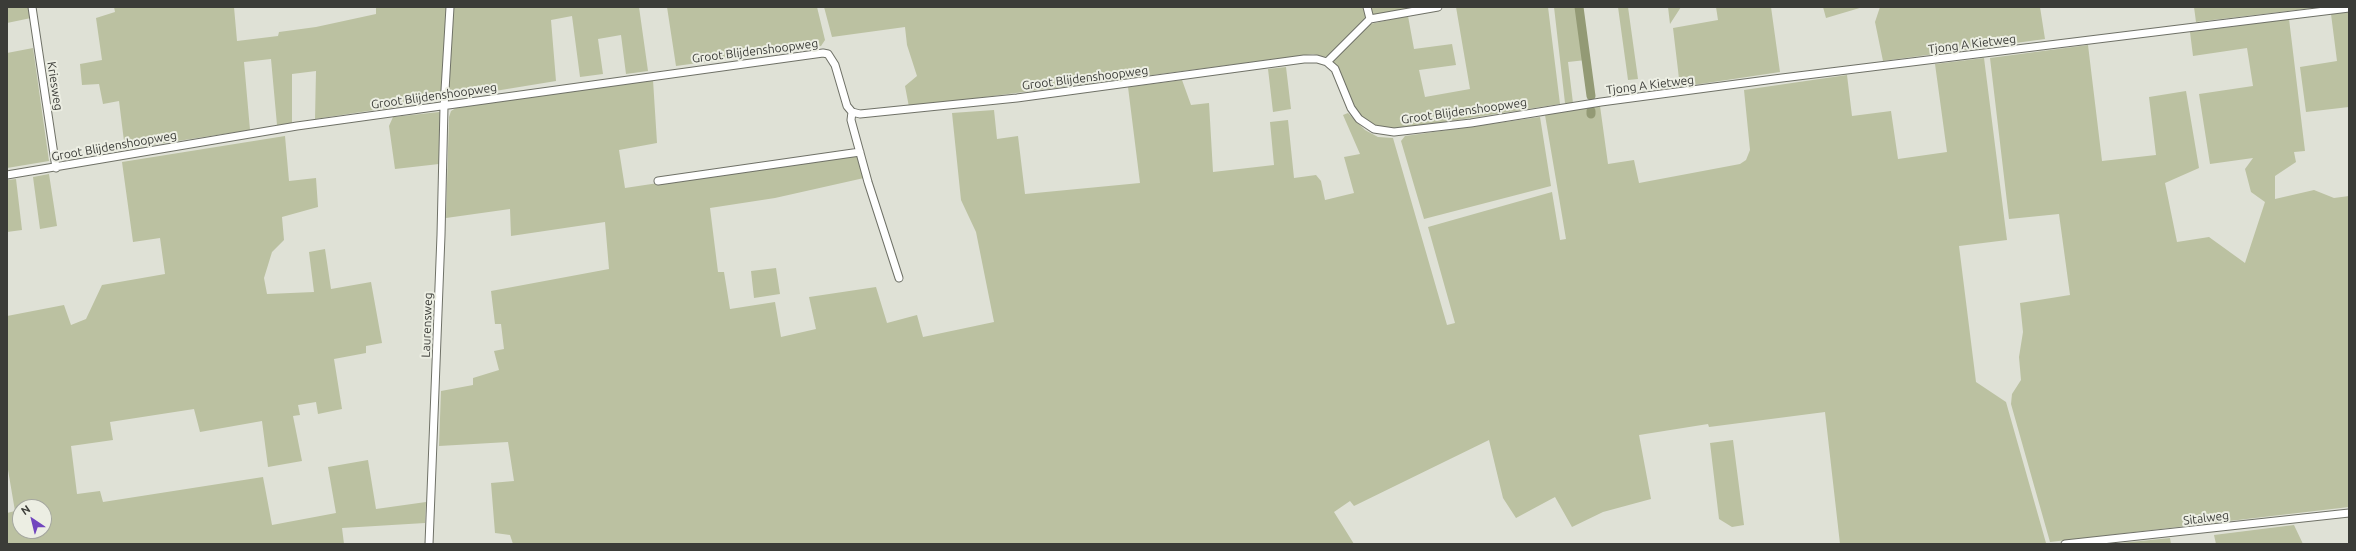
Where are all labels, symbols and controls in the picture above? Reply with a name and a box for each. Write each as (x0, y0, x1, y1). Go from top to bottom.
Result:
street label: Tjong A Kietweg (1927, 31, 2017, 57)
street label: Groot Blijdenshoopweg (691, 36, 819, 66)
street label: Kriesweg (44, 60, 66, 112)
street label: Groot Blijdenshoopweg (1021, 63, 1149, 93)
street label: Tjong A Kietweg (1605, 72, 1695, 98)
street label: Groot Blijdenshoopweg (370, 80, 498, 112)
street label: Groot Blijdenshoopweg (1400, 95, 1528, 127)
street label: Groot Blijdenshoopweg (50, 128, 178, 164)
street label: Laurensweg (419, 292, 435, 358)
north arrow (12, 499, 52, 539)
text: N (19, 503, 32, 517)
street label: Sitalweg (2182, 508, 2230, 528)

